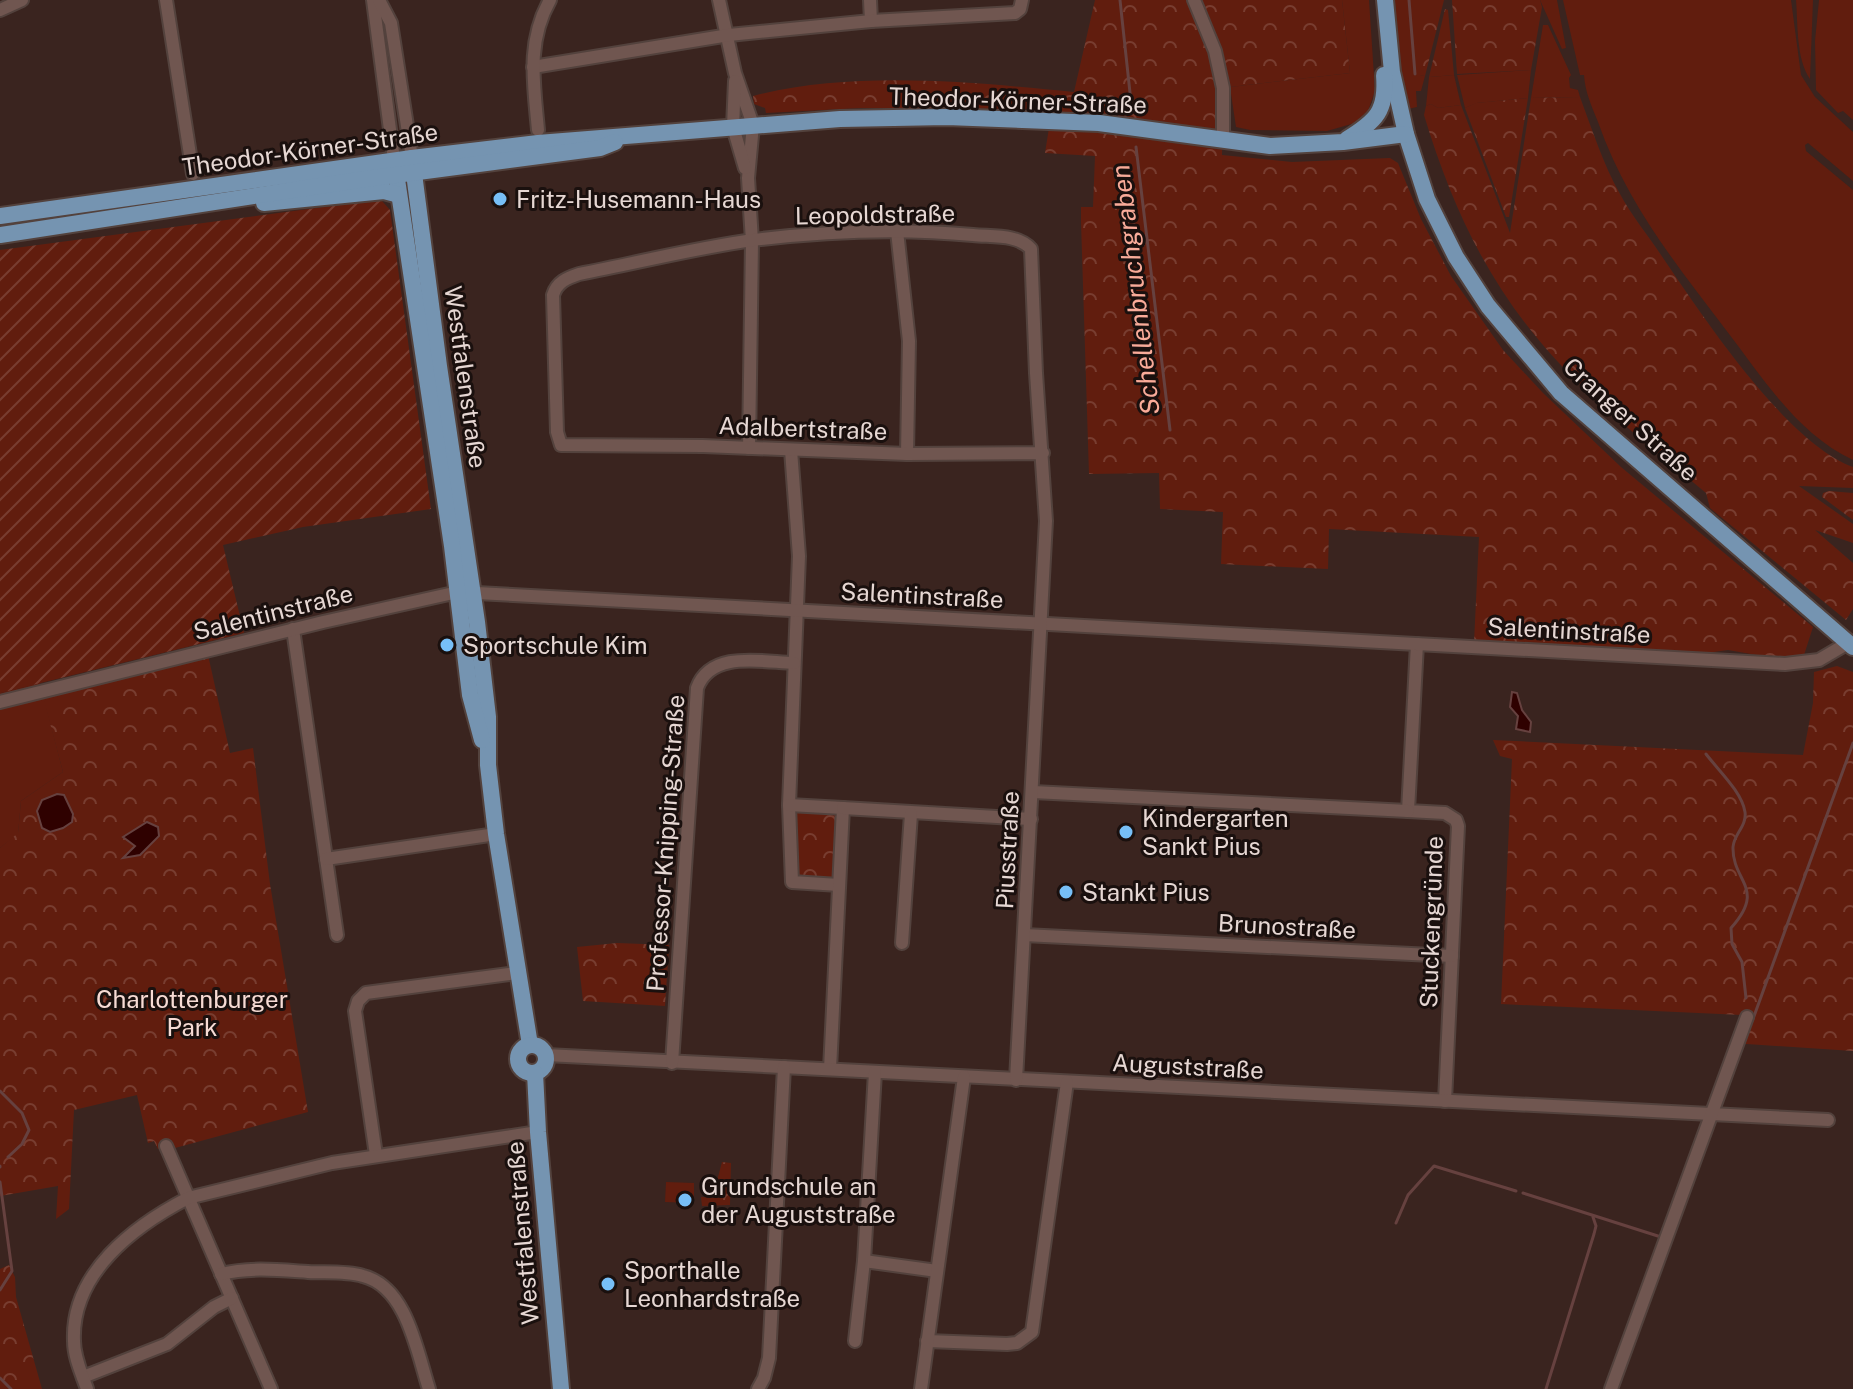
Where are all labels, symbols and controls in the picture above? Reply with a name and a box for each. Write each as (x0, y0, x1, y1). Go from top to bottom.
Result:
street label: Theodor-Körner-Straße (889, 82, 1147, 118)
street label: Theodor-Körner-Straße (180, 117, 440, 181)
water label: Schellenbruchgraben (1104, 163, 1166, 417)
place label: Fritz-Husemann-Haus (516, 185, 761, 213)
marker: Fritz-Husemann-Haus (491, 190, 509, 208)
street label: Leopoldstraße (794, 199, 956, 229)
street label: Westfalenstraße (439, 284, 493, 470)
street label: Cranger Straße (1558, 351, 1704, 487)
street label: Adalbertstraße (718, 411, 888, 445)
street label: Salentinstraße (840, 577, 1004, 613)
street label: Salentinstraße (190, 579, 356, 645)
street label: Salentinstraße (1487, 612, 1651, 648)
place label: Sportschule Kim (463, 631, 647, 659)
marker: Sportschule Kim (438, 636, 456, 654)
street label: Professor-Knipping-Straße (641, 693, 689, 993)
street label: Piusstraße (990, 790, 1024, 910)
place label: Kindergarten Sankt Pius (1142, 804, 1289, 860)
marker: Kindergarten Sankt Pius (1117, 823, 1135, 841)
street label: Stuckengründe (1414, 835, 1448, 1009)
place label: Stankt Pius (1082, 878, 1210, 906)
marker: Stankt Pius (1057, 883, 1075, 901)
street label: Brunostraße (1217, 908, 1357, 944)
park label: Charlottenburger Park (96, 985, 288, 1041)
street label: Auguststraße (1112, 1048, 1264, 1084)
street label: Westfalenstraße (500, 1140, 544, 1326)
place label: Grundschule an der Auguststraße (701, 1172, 896, 1228)
marker: Grundschule an der Auguststraße (676, 1191, 694, 1209)
place label: Sporthalle Leonhardstraße (624, 1256, 800, 1312)
marker: Sporthalle Leonhardstraße (599, 1275, 617, 1293)

